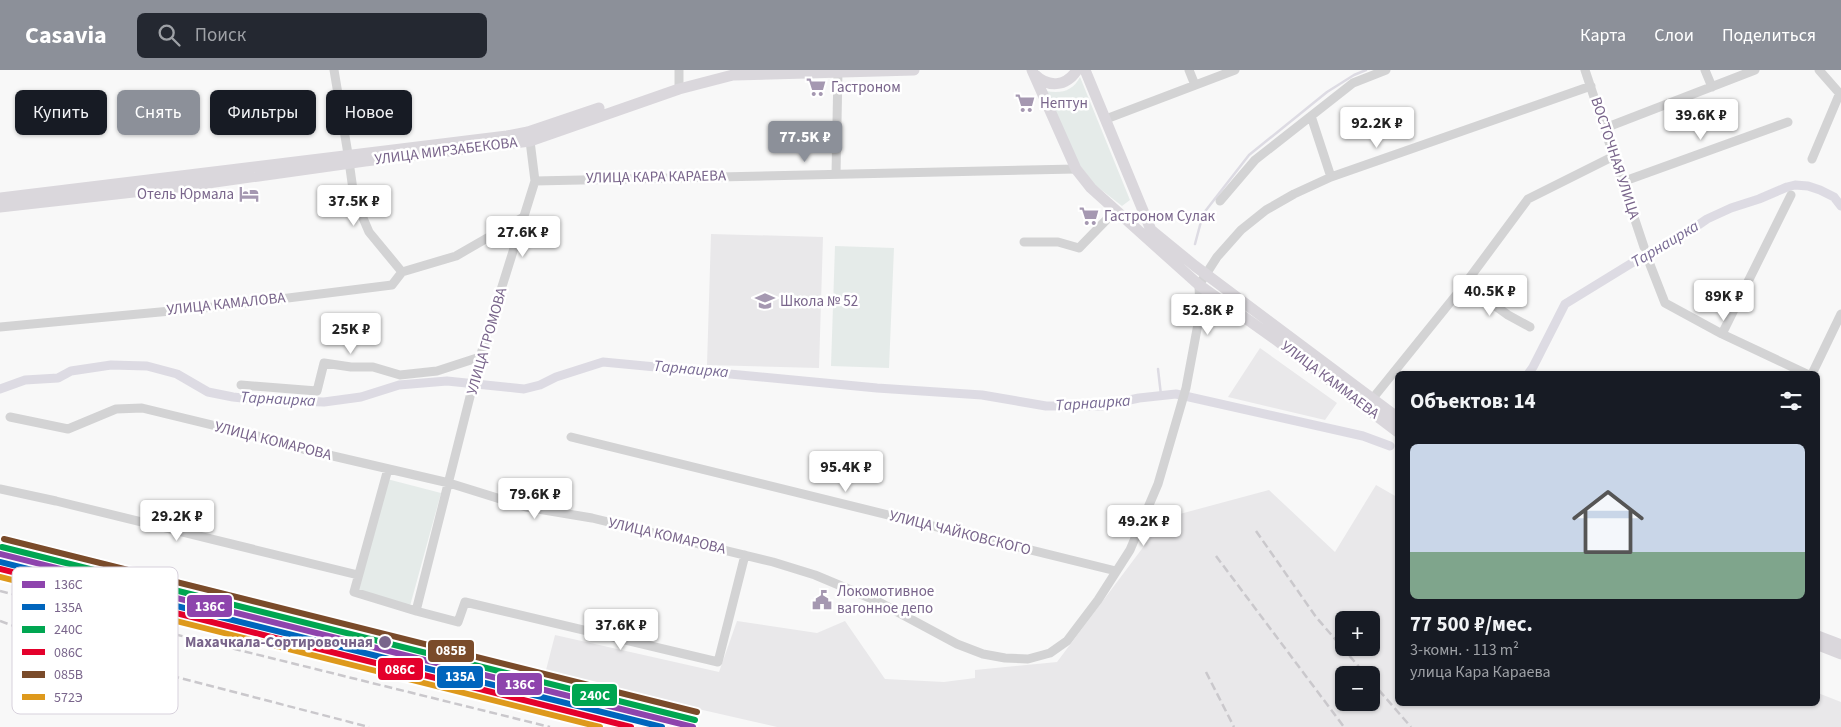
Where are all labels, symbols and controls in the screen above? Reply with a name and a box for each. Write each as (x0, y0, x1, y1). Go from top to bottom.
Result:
search box (137, 13, 487, 58)
text: Casavia (25, 18, 107, 53)
icon: search (155, 21, 183, 49)
text: Поиск (195, 22, 246, 49)
text: Карта (1580, 23, 1626, 48)
text: Слои (1654, 23, 1694, 48)
text: Поделиться (1722, 23, 1816, 48)
supermarket icon: Гастроном (805, 76, 827, 98)
place label: Гастроном (831, 77, 901, 98)
chip: Купить (15, 90, 107, 135)
chip: Снять (117, 90, 200, 135)
chip: Фильтры (210, 90, 316, 135)
chip: Новое (326, 90, 412, 135)
supermarket icon: Нептун (1014, 92, 1036, 114)
place label: Нептун (1040, 93, 1088, 114)
street label: ВОСТОЧНАЯ УЛИЦА (1585, 94, 1645, 223)
pin: 39.6K ₽ (1655, 98, 1747, 141)
text: 39.6K ₽ (1675, 104, 1727, 126)
pin: 92.2K ₽ (1331, 106, 1423, 149)
text: 92.2K ₽ (1351, 112, 1403, 134)
pin: 77.5K ₽ (759, 121, 851, 163)
text: 77.5K ₽ (779, 126, 831, 148)
street label: УЛИЦА МИРЗАБЕКОВА (373, 132, 519, 170)
street label: УЛИЦА КАРА КАРАЕВА (586, 165, 727, 189)
hotel icon: Отель Юрмала (238, 183, 260, 205)
place label: Отель Юрмала (137, 184, 234, 205)
pin: 37.5K ₽ (308, 184, 400, 227)
text: 37.5K ₽ (328, 190, 380, 212)
supermarket icon: Гастроном Сулак (1078, 205, 1100, 227)
place label: Гастроном Сулак (1104, 206, 1216, 227)
water label: Тарнаирка (1627, 215, 1703, 273)
pin: 27.6K ₽ (477, 216, 569, 258)
text: 27.6K ₽ (497, 221, 549, 243)
pin: 40.5K ₽ (1444, 274, 1536, 317)
text: 40.5K ₽ (1464, 280, 1516, 302)
pin: 89K ₽ (1689, 280, 1759, 322)
street label: УЛИЦА ГРОМОВА (462, 284, 513, 397)
text: 89K ₽ (1705, 285, 1743, 307)
street label: УЛИЦА КАМАЛОВА (166, 287, 287, 321)
school or university icon: Школа № 52 (754, 290, 776, 312)
place label: Школа № 52 (780, 291, 858, 312)
pin: 52.8K ₽ (1162, 294, 1254, 336)
text: 52.8K ₽ (1182, 299, 1234, 321)
pin: 25K ₽ (316, 312, 386, 355)
text: 25K ₽ (332, 318, 370, 340)
street label: УЛИЦА КАММАЕВА (1276, 336, 1384, 425)
water label: Тарнаирка (653, 355, 730, 383)
water label: Тарнаирка (240, 386, 317, 412)
text: Объектов: 14 (1410, 386, 1536, 416)
icon: filters (1777, 387, 1805, 415)
water label: Тарнаирка (1055, 389, 1132, 417)
street label: УЛИЦА КОМАРОВА (212, 416, 335, 466)
pin: 95.4K ₽ (800, 450, 892, 493)
text: 95.4K ₽ (820, 456, 872, 478)
icon: home (1563, 477, 1653, 567)
pin: 79.6K ₽ (489, 478, 581, 520)
text: 79.6K ₽ (509, 483, 561, 505)
pin: 29.2K ₽ (131, 500, 223, 542)
pin: 49.2K ₽ (1098, 504, 1190, 547)
text: 29.2K ₽ (151, 505, 203, 527)
street label: УЛИЦА ЧАЙКОВСКОГО (887, 505, 1033, 561)
text: 49.2K ₽ (1118, 510, 1170, 532)
street label: УЛИЦА КОМАРОВА (606, 512, 729, 560)
legend (12, 567, 178, 714)
text: 136С (54, 575, 83, 595)
place label: Локомотивное вагонное депо (837, 581, 934, 619)
public building icon: Локомотивное вагонное депо (811, 589, 833, 611)
line badge: 136С (186, 594, 233, 618)
text: 136С (195, 597, 225, 617)
text: 135А (54, 598, 83, 618)
pin: 37.6K ₽ (575, 608, 667, 651)
text: 77 500 ₽/мес. (1410, 609, 1533, 639)
map controls (1335, 611, 1380, 711)
button: + (1335, 611, 1380, 656)
text: 37.6K ₽ (595, 614, 647, 636)
text: 240С (54, 620, 83, 640)
place label: Махачкала-Сортировочная (185, 632, 373, 653)
marker: Махачкала-Сортировочная (377, 634, 393, 650)
line badge: 085В (427, 639, 475, 663)
text: 3-комн. · 113 m² (1410, 639, 1519, 661)
text: 085В (436, 641, 467, 661)
text: 086С (54, 643, 83, 663)
line badge: 086С (377, 657, 424, 681)
text: 086С (385, 660, 415, 680)
text: улица Кара Караева (1410, 661, 1551, 683)
text: 085В (54, 665, 83, 685)
line badge: 135А (436, 665, 484, 689)
button: − (1335, 666, 1380, 711)
text: 135А (445, 667, 476, 687)
line badge: 136С (496, 672, 543, 696)
text: 136С (505, 675, 535, 695)
line badge: 240С (571, 683, 618, 707)
text: 240С (580, 686, 610, 706)
text: 572Э (54, 688, 83, 708)

